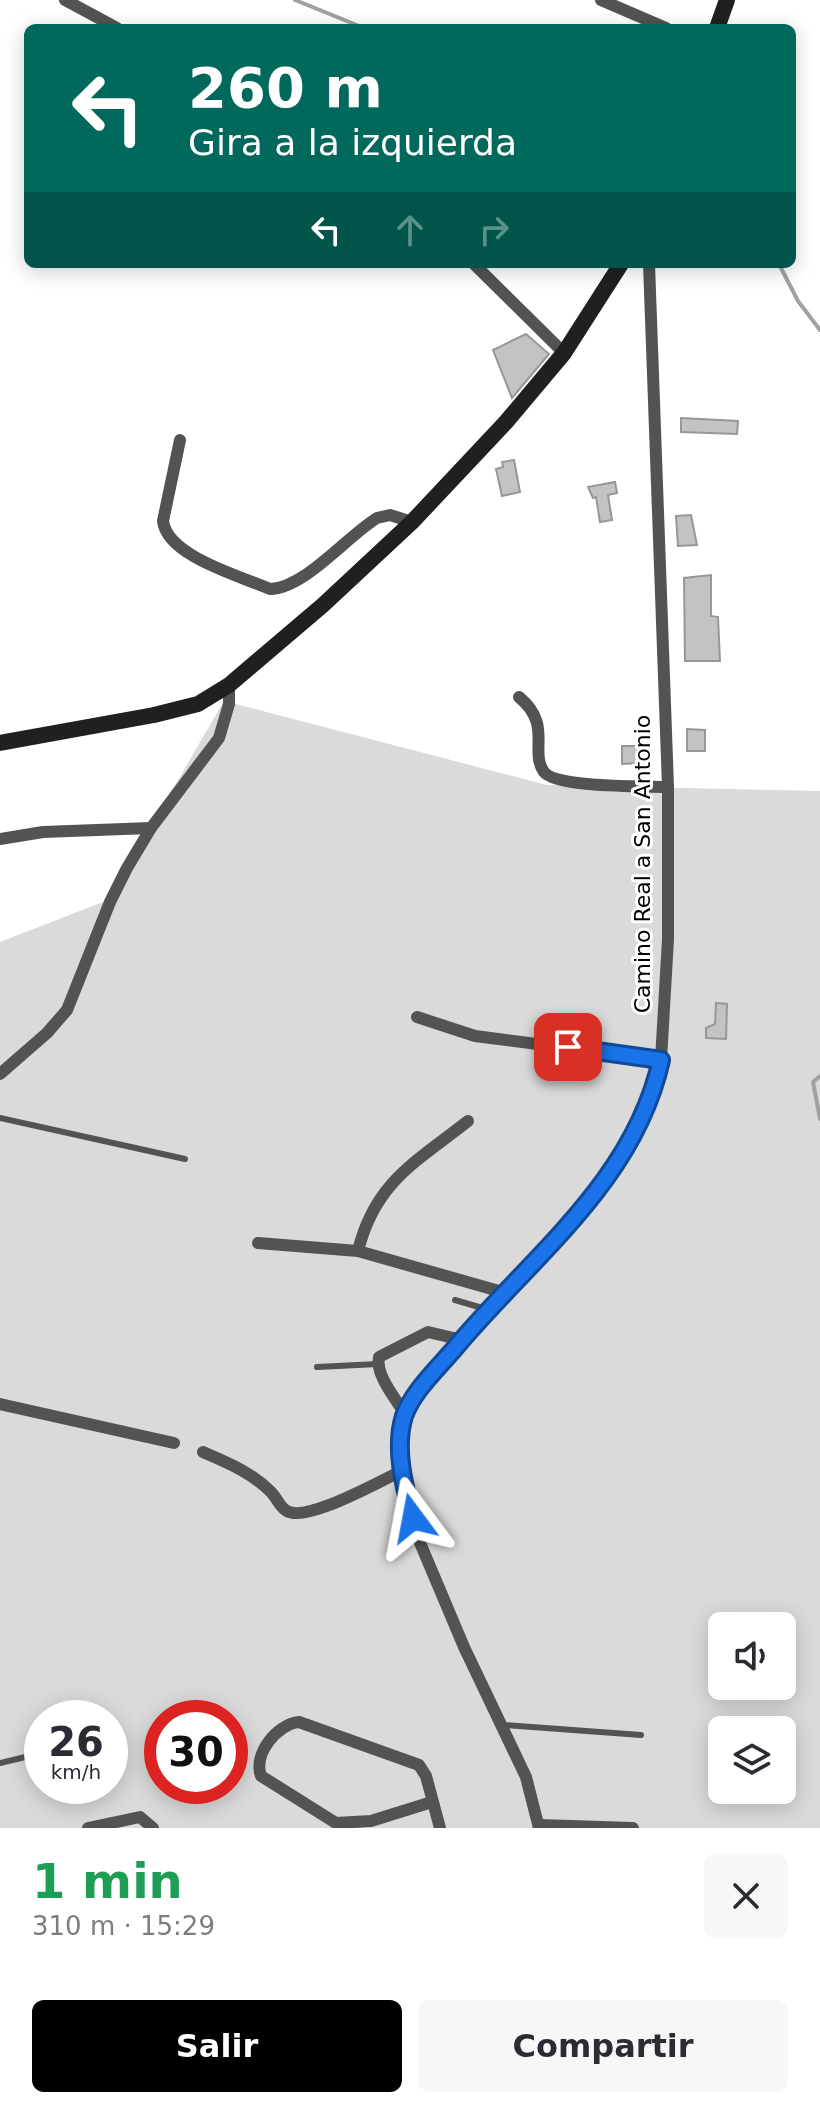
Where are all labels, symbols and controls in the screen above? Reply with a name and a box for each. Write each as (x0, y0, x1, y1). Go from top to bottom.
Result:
text: 260 m (188, 55, 383, 120)
icon: left (56, 56, 160, 160)
text: Gira a la izquierda (188, 122, 517, 163)
icon: left (304, 208, 348, 252)
icon: ahead (388, 208, 432, 252)
icon: right (472, 208, 516, 252)
street label: Camino Real a San Antonio (630, 715, 655, 1013)
pin (534, 1013, 602, 1081)
icon: arrive (546, 1025, 590, 1069)
position arrow (371, 1476, 455, 1560)
map controls (708, 1612, 796, 1804)
button: sound (708, 1612, 796, 1700)
speed limit sign: 30 (144, 1700, 248, 1804)
button: layers (708, 1716, 796, 1804)
text: 26 (48, 1719, 104, 1765)
text: km/h (51, 1760, 101, 1784)
text: 1 min (32, 1853, 183, 1909)
button: close (704, 1854, 788, 1938)
text: 310 m · 15:29 (32, 1911, 215, 1941)
button: Salir (32, 2000, 402, 2092)
button: Compartir (418, 2000, 788, 2092)

